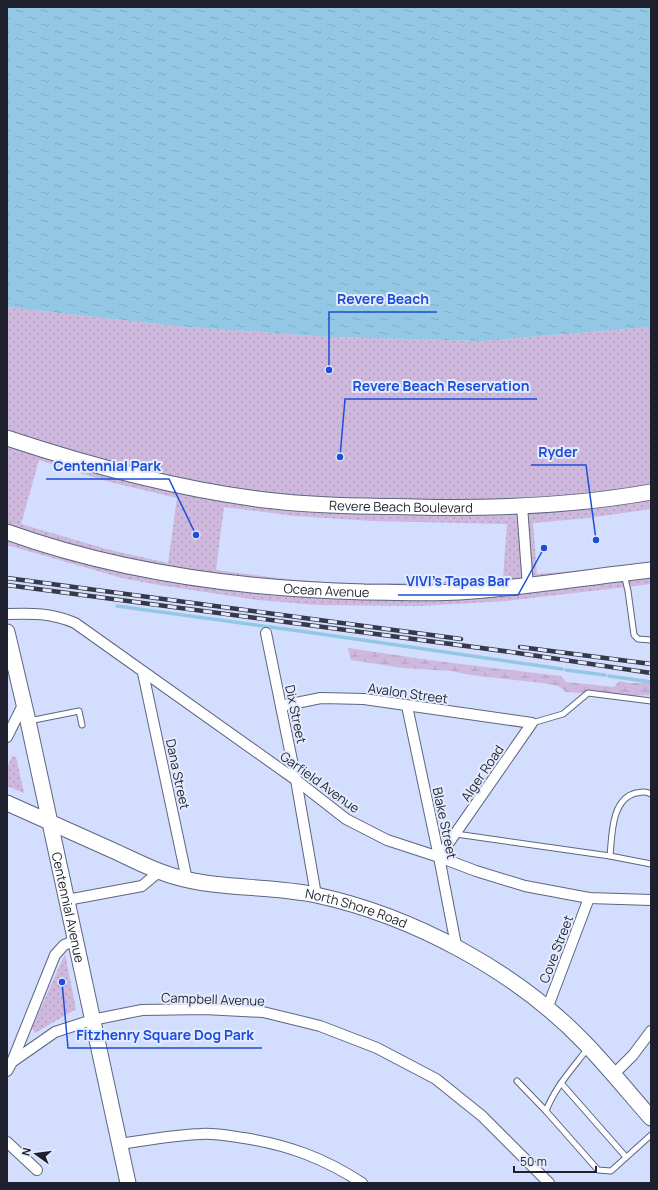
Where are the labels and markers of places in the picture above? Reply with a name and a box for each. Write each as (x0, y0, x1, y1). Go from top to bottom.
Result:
callout: Revere Beach (329, 286, 437, 312)
callout: Revere Beach Reservation (345, 373, 537, 399)
callout: Ryder (531, 439, 586, 465)
callout: Centennial Park (46, 453, 169, 479)
callout: VIVI’s Tapas Bar (398, 569, 518, 595)
callout: Fitzhenry Square Dog Park (68, 1022, 262, 1048)

